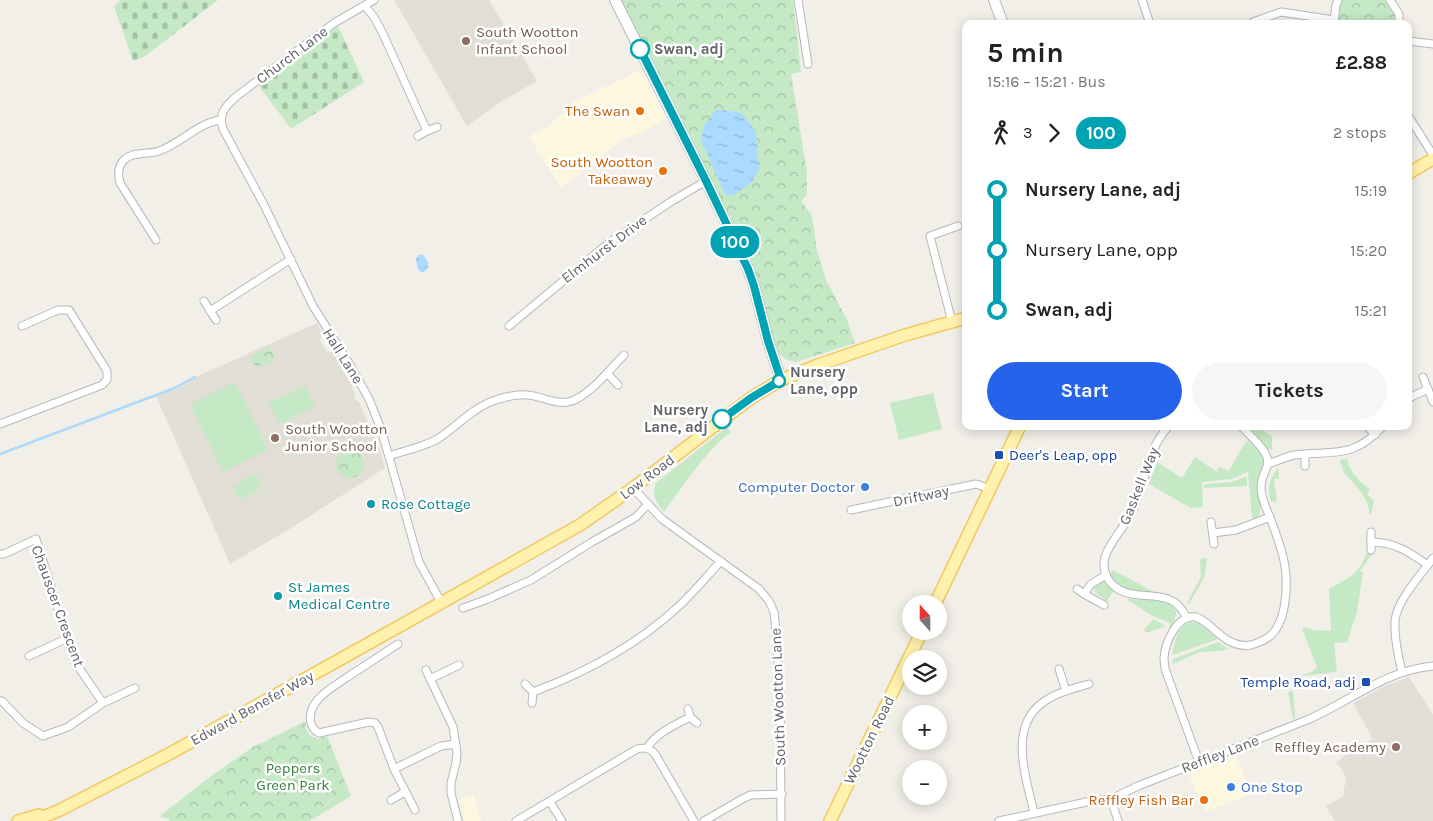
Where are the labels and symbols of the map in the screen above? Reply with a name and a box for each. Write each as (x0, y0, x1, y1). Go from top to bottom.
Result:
street label: Church Lane (253, 22, 331, 88)
place label: South Wootton Infant School (476, 23, 578, 58)
marker: South Wootton Infant School (460, 35, 472, 47)
marker: Swan, adj (630, 39, 650, 59)
place label: Swan, adj (654, 40, 724, 58)
place label: The Swan (565, 102, 630, 120)
marker: The Swan (634, 105, 646, 117)
place label: South Wootton Takeaway (551, 153, 653, 188)
marker: South Wootton Takeaway (657, 165, 669, 177)
street label: Elmhurst Drive (558, 211, 650, 287)
line badge: 100 (706, 226, 764, 258)
street label: Hall Lane (319, 325, 367, 387)
place label: Nursery Lane, opp (790, 363, 858, 398)
marker: Nursery Lane, opp (772, 374, 786, 388)
place label: Nursery Lane, adj (644, 401, 708, 436)
marker: Nursery Lane, adj (712, 409, 732, 429)
place label: South Wootton Junior School (285, 420, 387, 455)
marker: South Wootton Junior School (269, 432, 281, 444)
street label: Gaskell Way (1115, 445, 1163, 527)
place label: Deer's Leap, opp (1009, 446, 1117, 464)
marker: Deer's Leap, opp (993, 449, 1005, 461)
street label: Low Road (616, 451, 678, 503)
place label: Computer Doctor (738, 478, 856, 496)
marker: Computer Doctor (859, 481, 871, 493)
street label: Driftway (891, 481, 951, 511)
place label: Rose Cottage (381, 495, 471, 513)
marker: Rose Cottage (365, 498, 377, 510)
street label: Chauscer Crescent (28, 543, 89, 670)
place label: St James Medical Centre (288, 578, 390, 613)
marker: St James Medical Centre (272, 590, 284, 602)
north arrow (902, 595, 948, 640)
street label: South Wootton Lane (767, 628, 789, 766)
street label: Edward Benefer Way (187, 667, 317, 749)
place label: Temple Road, adj (1241, 673, 1356, 691)
marker: Temple Road, adj (1360, 676, 1372, 688)
street label: Wootton Road (840, 693, 898, 787)
street label: Reffley Lane (1179, 731, 1261, 777)
place label: Reffley Academy (1274, 738, 1386, 756)
marker: Reffley Academy (1390, 741, 1402, 753)
park label: Peppers Green Park (256, 759, 330, 794)
place label: One Stop (1241, 778, 1303, 796)
marker: One Stop (1225, 781, 1237, 793)
place label: Reffley Fish Bar (1089, 791, 1195, 809)
marker: Reffley Fish Bar (1198, 794, 1210, 806)

